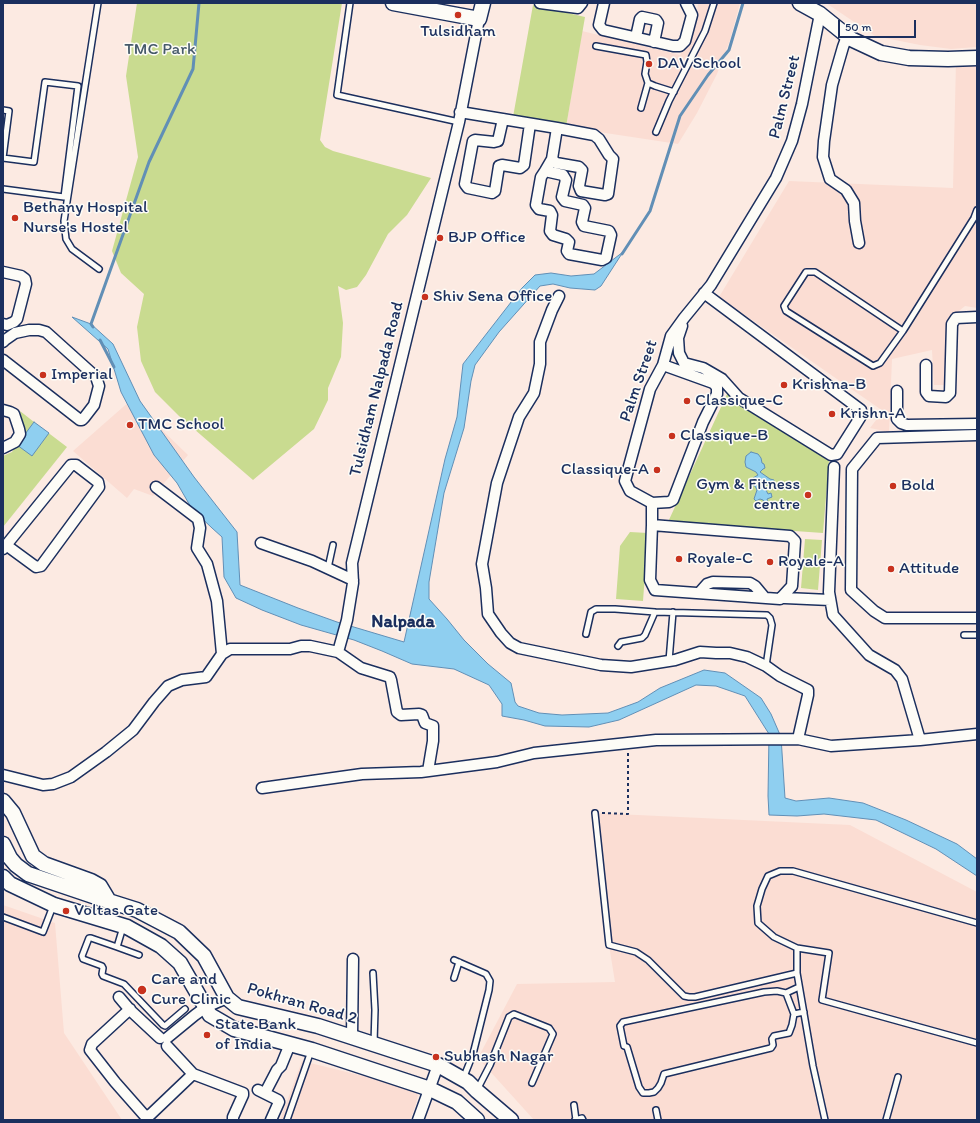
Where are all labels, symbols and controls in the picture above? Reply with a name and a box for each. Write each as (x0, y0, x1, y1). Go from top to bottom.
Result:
marker: Tulsidham (453, 10, 463, 20)
scale bar (840, 12, 918, 38)
text: 50 m (845, 20, 871, 34)
place label: Tulsidham (420, 22, 496, 42)
park label: TMC Park (124, 40, 196, 60)
street label: Palm Street (765, 53, 805, 141)
place label: DAV School (657, 54, 741, 74)
marker: DAV School (644, 59, 654, 69)
place label: Bethany Hospital Nurse's Hostel (23, 198, 148, 238)
marker: Bethany Hospital Nurse's Hostel (10, 213, 20, 223)
place label: BJP Office (448, 228, 526, 248)
marker: BJP Office (435, 233, 445, 243)
place label: Shiv Sena Office (433, 287, 552, 307)
marker: Shiv Sena Office (420, 292, 430, 302)
street label: Tulsidham Nalpada Road (345, 299, 409, 479)
street label: Palm Street (615, 337, 663, 425)
place label: Imperial (51, 365, 113, 385)
marker: Imperial (38, 370, 48, 380)
place label: Krishna-B (792, 375, 866, 395)
marker: Krishna-B (779, 380, 789, 390)
place label: Classique-C (695, 391, 783, 411)
marker: Classique-C (682, 396, 692, 406)
place label: Krishn-A (840, 404, 906, 424)
marker: Krishn-A (827, 409, 837, 419)
place label: TMC School (138, 415, 224, 435)
marker: TMC School (125, 420, 135, 430)
place label: Classique-B (680, 426, 768, 446)
marker: Classique-B (667, 431, 677, 441)
place label: Classique-A (561, 460, 649, 480)
marker: Classique-A (652, 465, 662, 475)
place label: Gym & Fitness centre (696, 475, 800, 515)
place label: Bold (901, 476, 935, 496)
marker: Bold (888, 481, 898, 491)
marker: Gym & Fitness centre (803, 490, 813, 500)
place label: Royale-C (687, 549, 753, 569)
place label: Royale-A (778, 552, 844, 572)
marker: Royale-C (674, 554, 684, 564)
marker: Royale-A (765, 557, 775, 567)
place label: Attitude (899, 559, 959, 579)
marker: Attitude (886, 564, 896, 574)
district label: Nalpada (371, 611, 435, 633)
place label: Voltas Gate (74, 901, 158, 921)
marker: Voltas Gate (61, 906, 71, 916)
place label: Care and Cure Clinic (151, 970, 231, 1010)
street label: Pokhran Road 2 (245, 979, 359, 1029)
marker: Care and Cure Clinic (136, 984, 148, 996)
place label: State Bank of India (215, 1015, 296, 1055)
marker: State Bank of India (202, 1030, 212, 1040)
place label: Subhash Nagar (444, 1047, 553, 1067)
marker: Subhash Nagar (431, 1052, 441, 1062)

